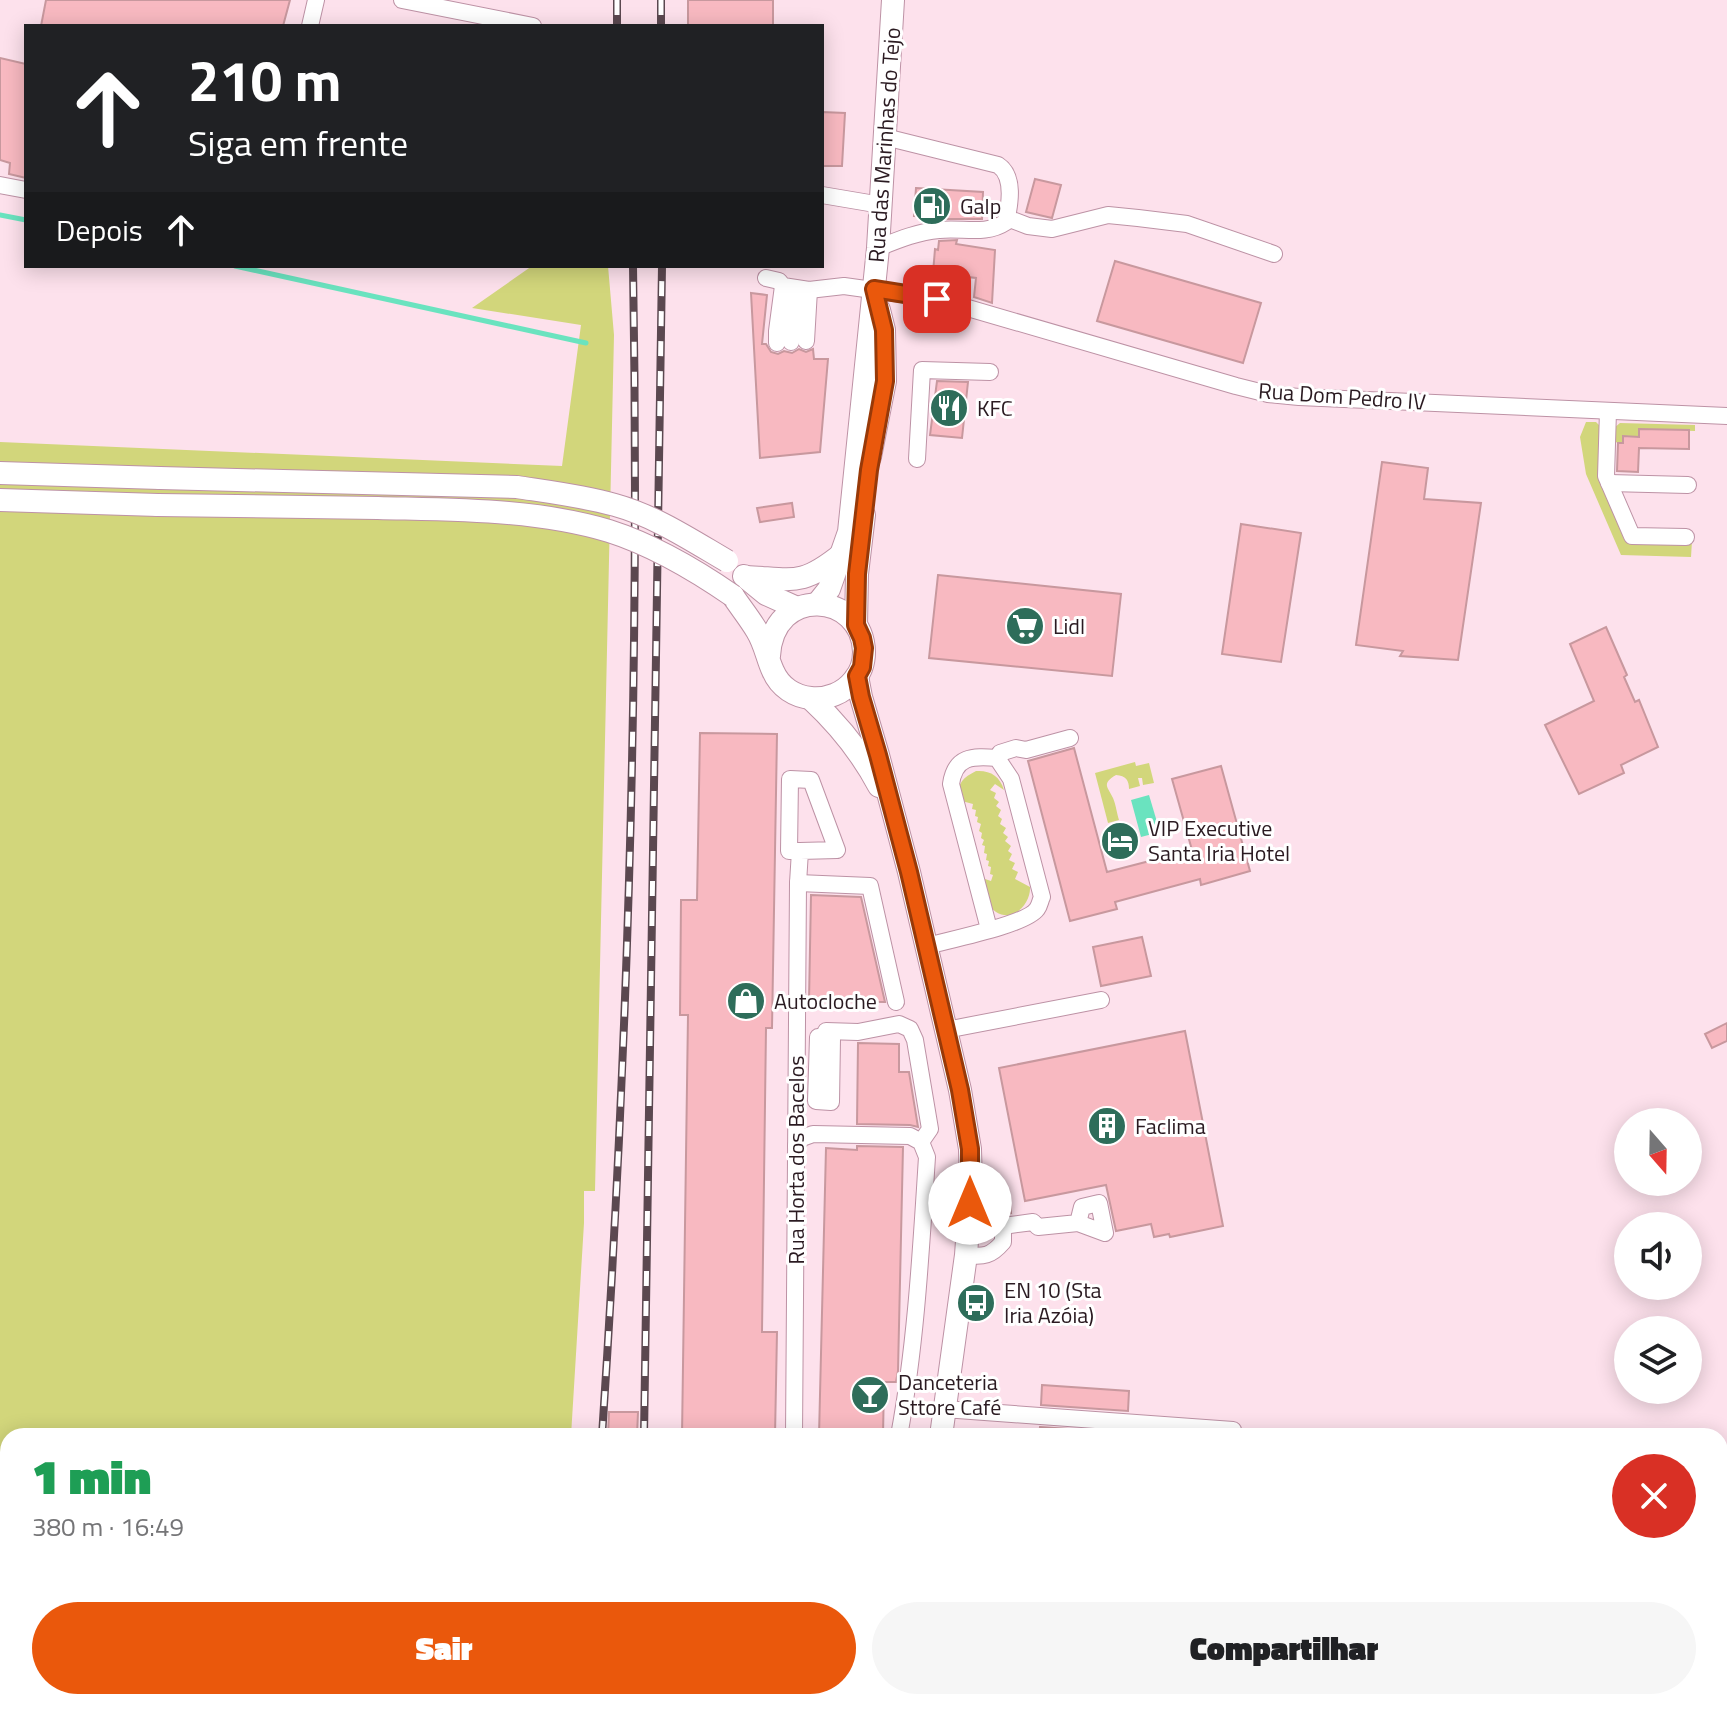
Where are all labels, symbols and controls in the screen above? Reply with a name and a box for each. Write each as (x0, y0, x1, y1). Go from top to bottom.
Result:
street label: Rua das Marinhas do Tejo (859, 26, 909, 264)
text: 210 m (188, 38, 341, 123)
icon: ahead (56, 56, 160, 160)
text: Siga em frente (188, 115, 408, 170)
fuel station icon: Galp (911, 185, 953, 227)
place label: Galp (960, 189, 1001, 223)
text: Depois (56, 207, 143, 253)
icon: ahead (159, 208, 203, 252)
pin (903, 265, 971, 333)
icon: arrive (915, 277, 959, 321)
street label: Rua Dom Pedro IV (1257, 373, 1427, 419)
restaurant icon: KFC (928, 387, 970, 429)
place label: KFC (977, 391, 1013, 425)
supermarket icon: Lidl (1004, 605, 1046, 647)
place label: Lidl (1053, 609, 1085, 643)
place label: VIP Executive Santa Iria Hotel (1148, 811, 1290, 870)
hotel icon: VIP Executive Santa Iria Hotel (1099, 820, 1141, 862)
shop icon: Autocloche (725, 980, 767, 1022)
place label: Autocloche (774, 984, 877, 1018)
street label: Rua Horta dos Bacelos (779, 1056, 813, 1264)
building icon: Faclima (1086, 1105, 1128, 1147)
north arrow (1614, 1108, 1702, 1196)
map controls (1614, 1108, 1702, 1404)
place label: Faclima (1135, 1109, 1206, 1143)
position arrow (928, 1161, 1012, 1245)
button: sound (1614, 1212, 1702, 1300)
place label: EN 10 (Sta Iria Azóia) (1004, 1273, 1102, 1332)
bus stop icon: EN 10 (Sta Iria Azóia) (955, 1282, 997, 1324)
button: layers (1614, 1316, 1702, 1404)
place label: Danceteria Sttore Café (898, 1365, 1001, 1424)
bar icon: Danceteria Sttore Café (849, 1374, 891, 1416)
text: 1 min (32, 1440, 151, 1513)
button: close (1612, 1454, 1696, 1538)
text: 380 m · 16:49 (32, 1507, 184, 1546)
button: Sair (32, 1602, 856, 1694)
button: Compartilhar (872, 1602, 1696, 1694)

